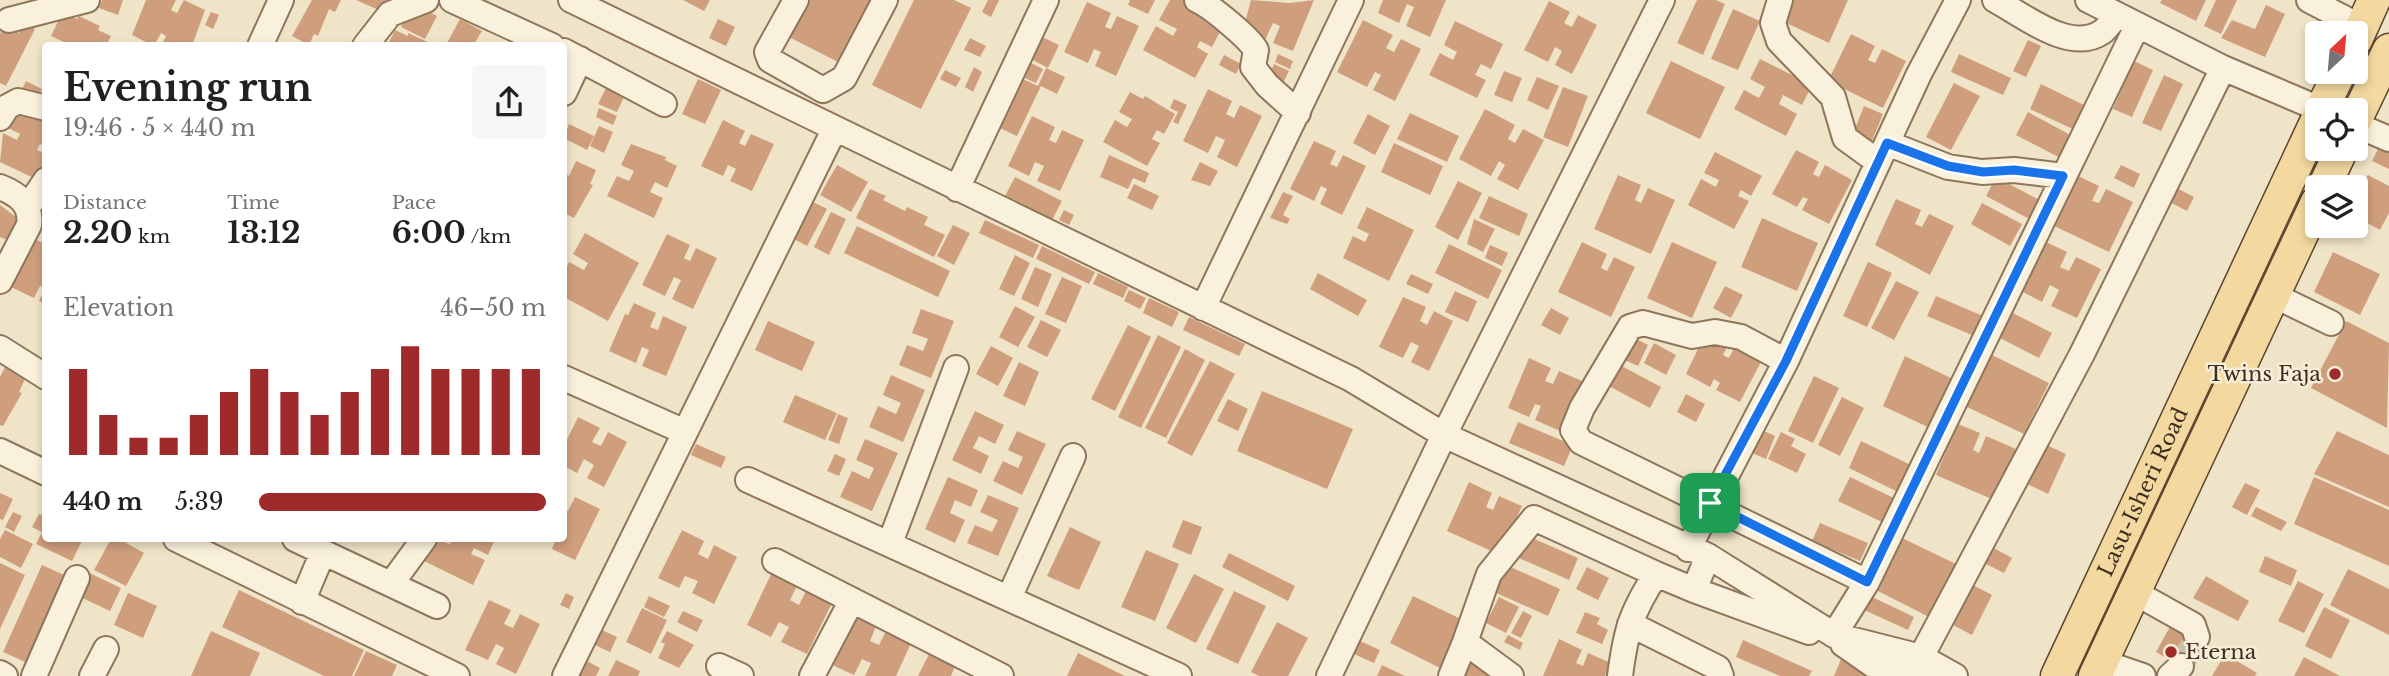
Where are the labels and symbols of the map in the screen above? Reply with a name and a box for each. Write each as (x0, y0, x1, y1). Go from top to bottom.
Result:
north arrow (2305, 21, 2368, 84)
place label: Twins Faja (2208, 361, 2321, 387)
marker: Twins Faja (2327, 366, 2343, 382)
street label: Lasu-Isheri Road (2092, 403, 2194, 581)
pin (1680, 473, 1740, 533)
place label: Eterna (2185, 639, 2257, 665)
marker: Eterna (2163, 644, 2179, 660)

